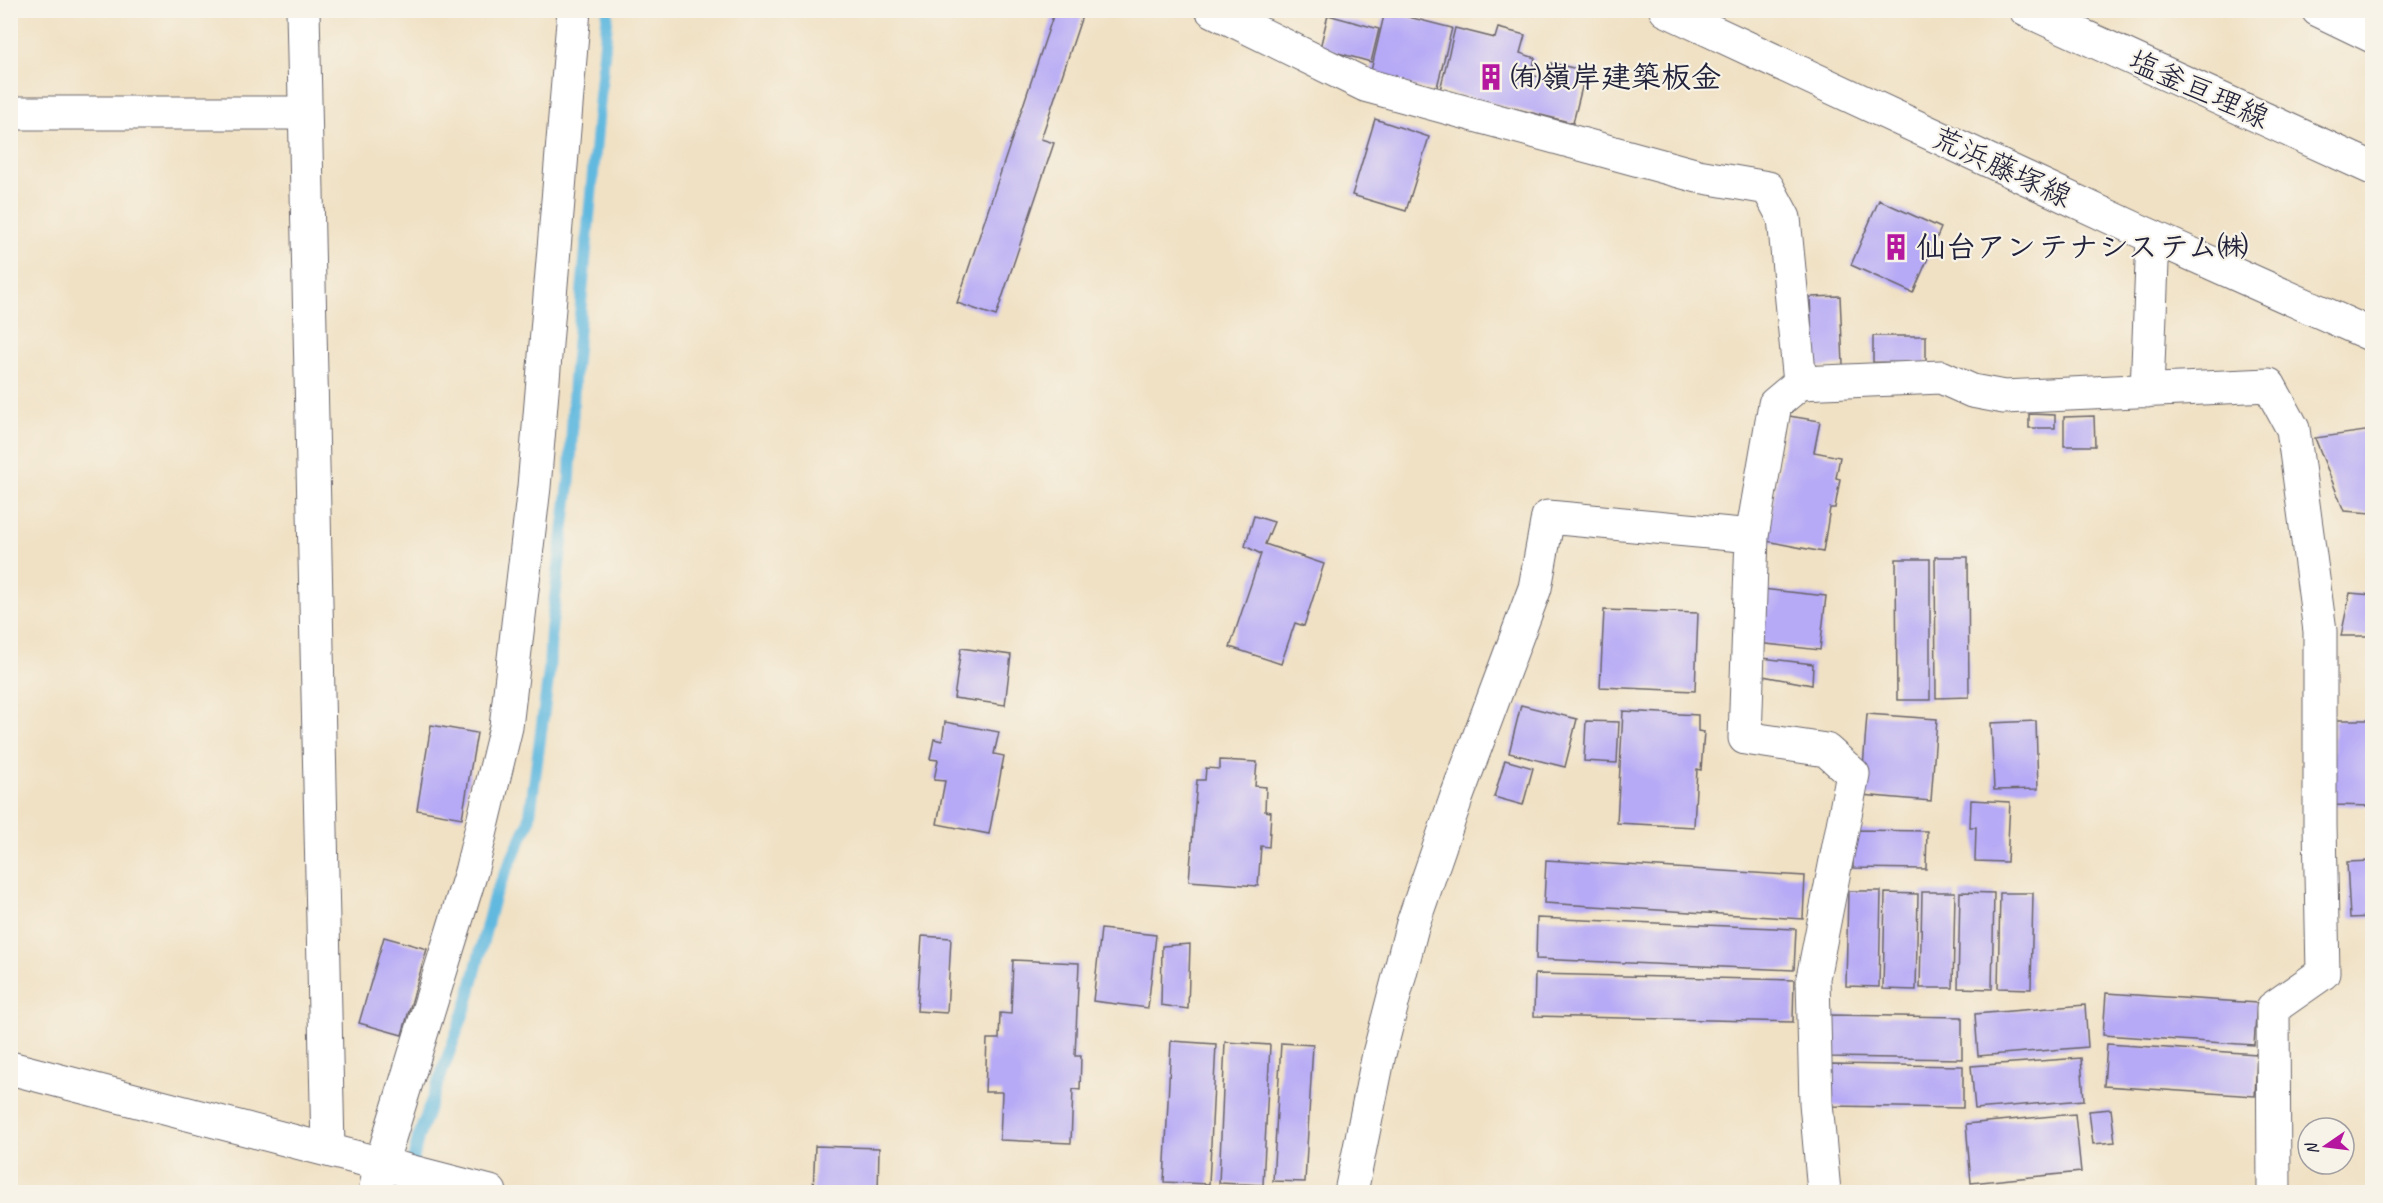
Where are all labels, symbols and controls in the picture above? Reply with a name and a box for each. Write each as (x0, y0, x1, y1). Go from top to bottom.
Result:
street label: 塩釜亘理線 (2123, 41, 2275, 137)
place label: ㈲嶺岸建築板金 (1511, 58, 1721, 96)
building icon: ㈲嶺岸建築板金 (1476, 62, 1506, 92)
street label: 荒浜藤塚線 (1926, 118, 2078, 216)
place label: 仙台アンテナシステム㈱ (1916, 228, 2248, 266)
building icon: 仙台アンテナシステム㈱ (1881, 232, 1911, 262)
north arrow (2296, 1116, 2356, 1176)
text: N (2301, 1139, 2323, 1157)

